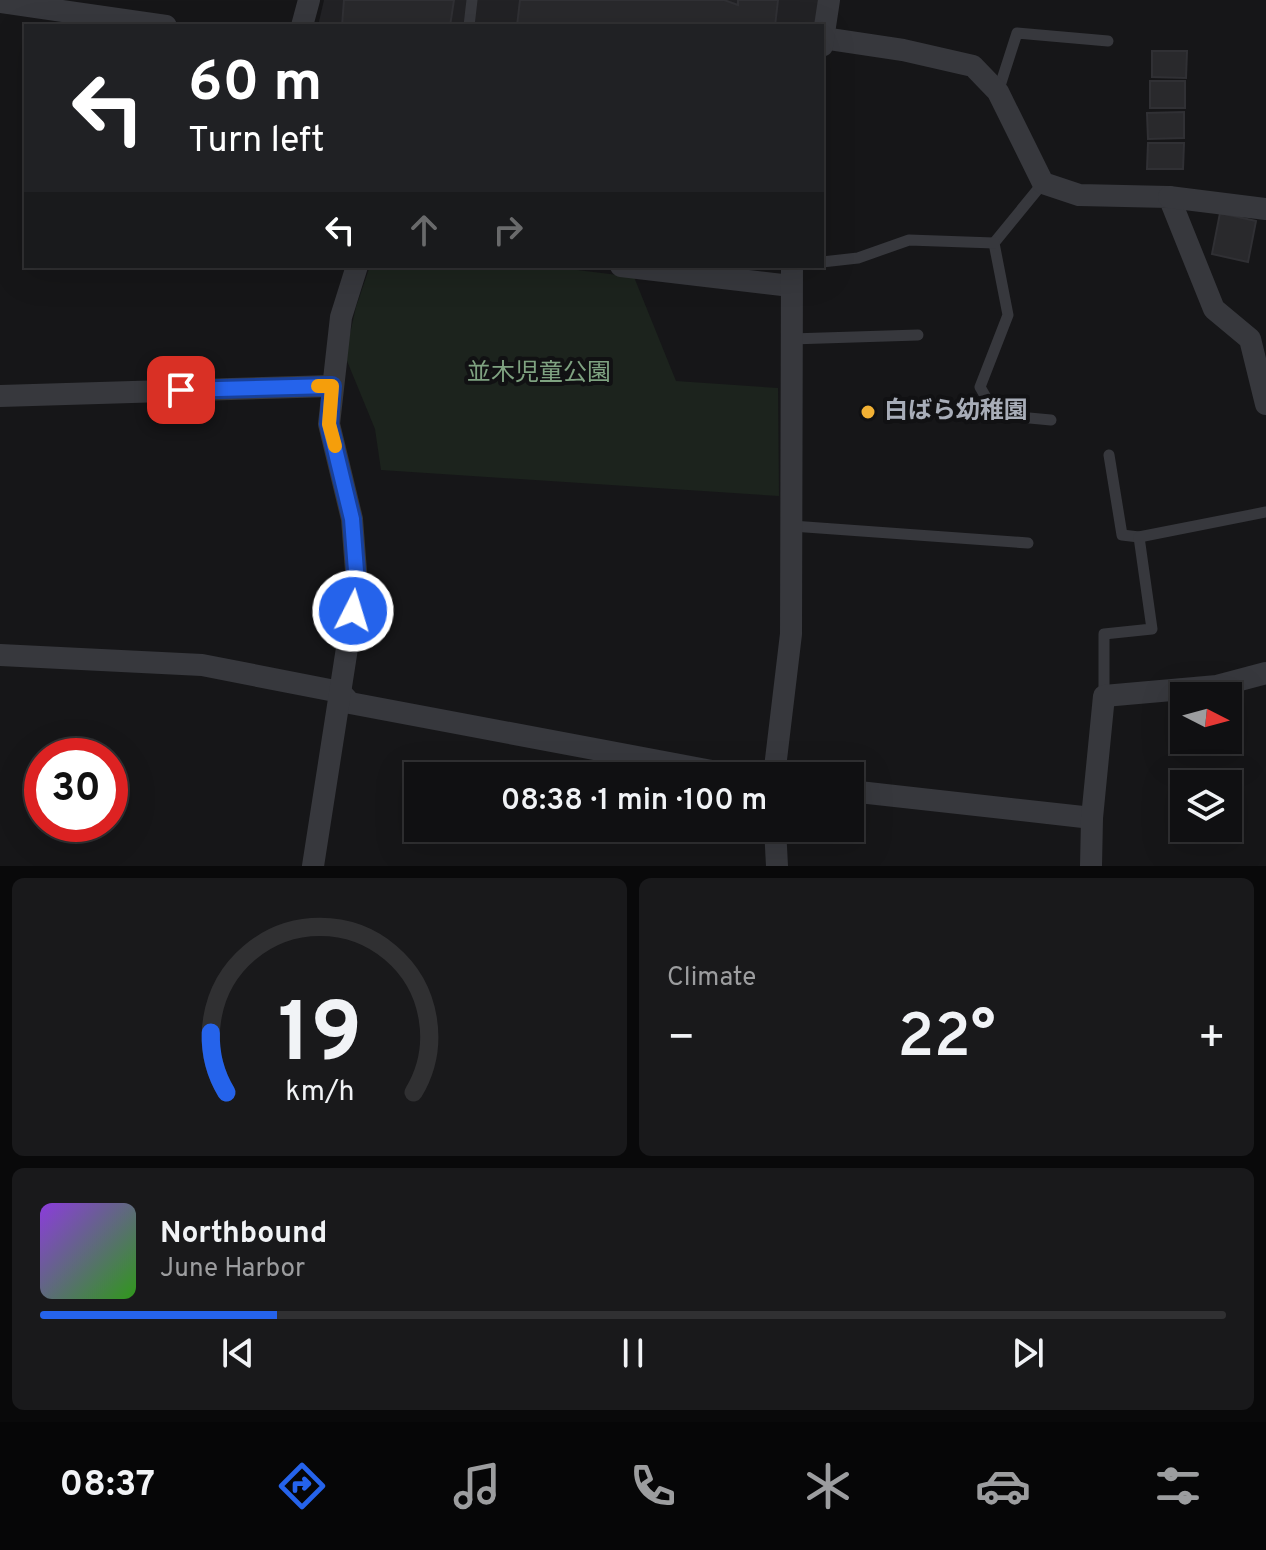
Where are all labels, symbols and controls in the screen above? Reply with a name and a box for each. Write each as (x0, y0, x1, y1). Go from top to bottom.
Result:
text: 60 m (188, 50, 322, 120)
icon: left (56, 56, 160, 160)
text: Turn left (188, 119, 325, 165)
icon: left (318, 208, 362, 252)
icon: ahead (402, 208, 446, 252)
icon: right (486, 208, 530, 252)
pin (147, 356, 215, 424)
park label: 並木児童公園 (467, 359, 611, 389)
icon: arrive (159, 368, 203, 412)
place label: 白ばら幼稚園 (884, 397, 1028, 427)
marker: 白ばら幼稚園 (859, 403, 877, 421)
position arrow (311, 569, 395, 653)
north arrow (1170, 682, 1242, 754)
map controls (1170, 682, 1242, 842)
speed limit sign: 30 (24, 738, 128, 842)
button: layers (1170, 770, 1242, 842)
text: 08:38 · 1 min · 100 m (501, 783, 767, 820)
text: Climate (667, 962, 756, 995)
text: 19 (277, 986, 362, 1091)
text: 22° (897, 1002, 996, 1078)
text: − (667, 1012, 695, 1068)
text: + (1198, 1012, 1226, 1068)
text: km/h (285, 1075, 354, 1111)
text: Northbound (160, 1216, 327, 1253)
text: June Harbor (160, 1253, 305, 1286)
icon: previous (216, 1331, 260, 1375)
icon: pause (611, 1331, 655, 1375)
icon: next (1006, 1331, 1050, 1375)
icon: directions (274, 1458, 330, 1514)
icon: music (449, 1458, 505, 1514)
icon: phone (625, 1458, 681, 1514)
icon: climate (800, 1458, 856, 1514)
icon: car (975, 1458, 1031, 1514)
icon: filters (1150, 1458, 1206, 1514)
text: 08:37 (60, 1463, 155, 1509)

